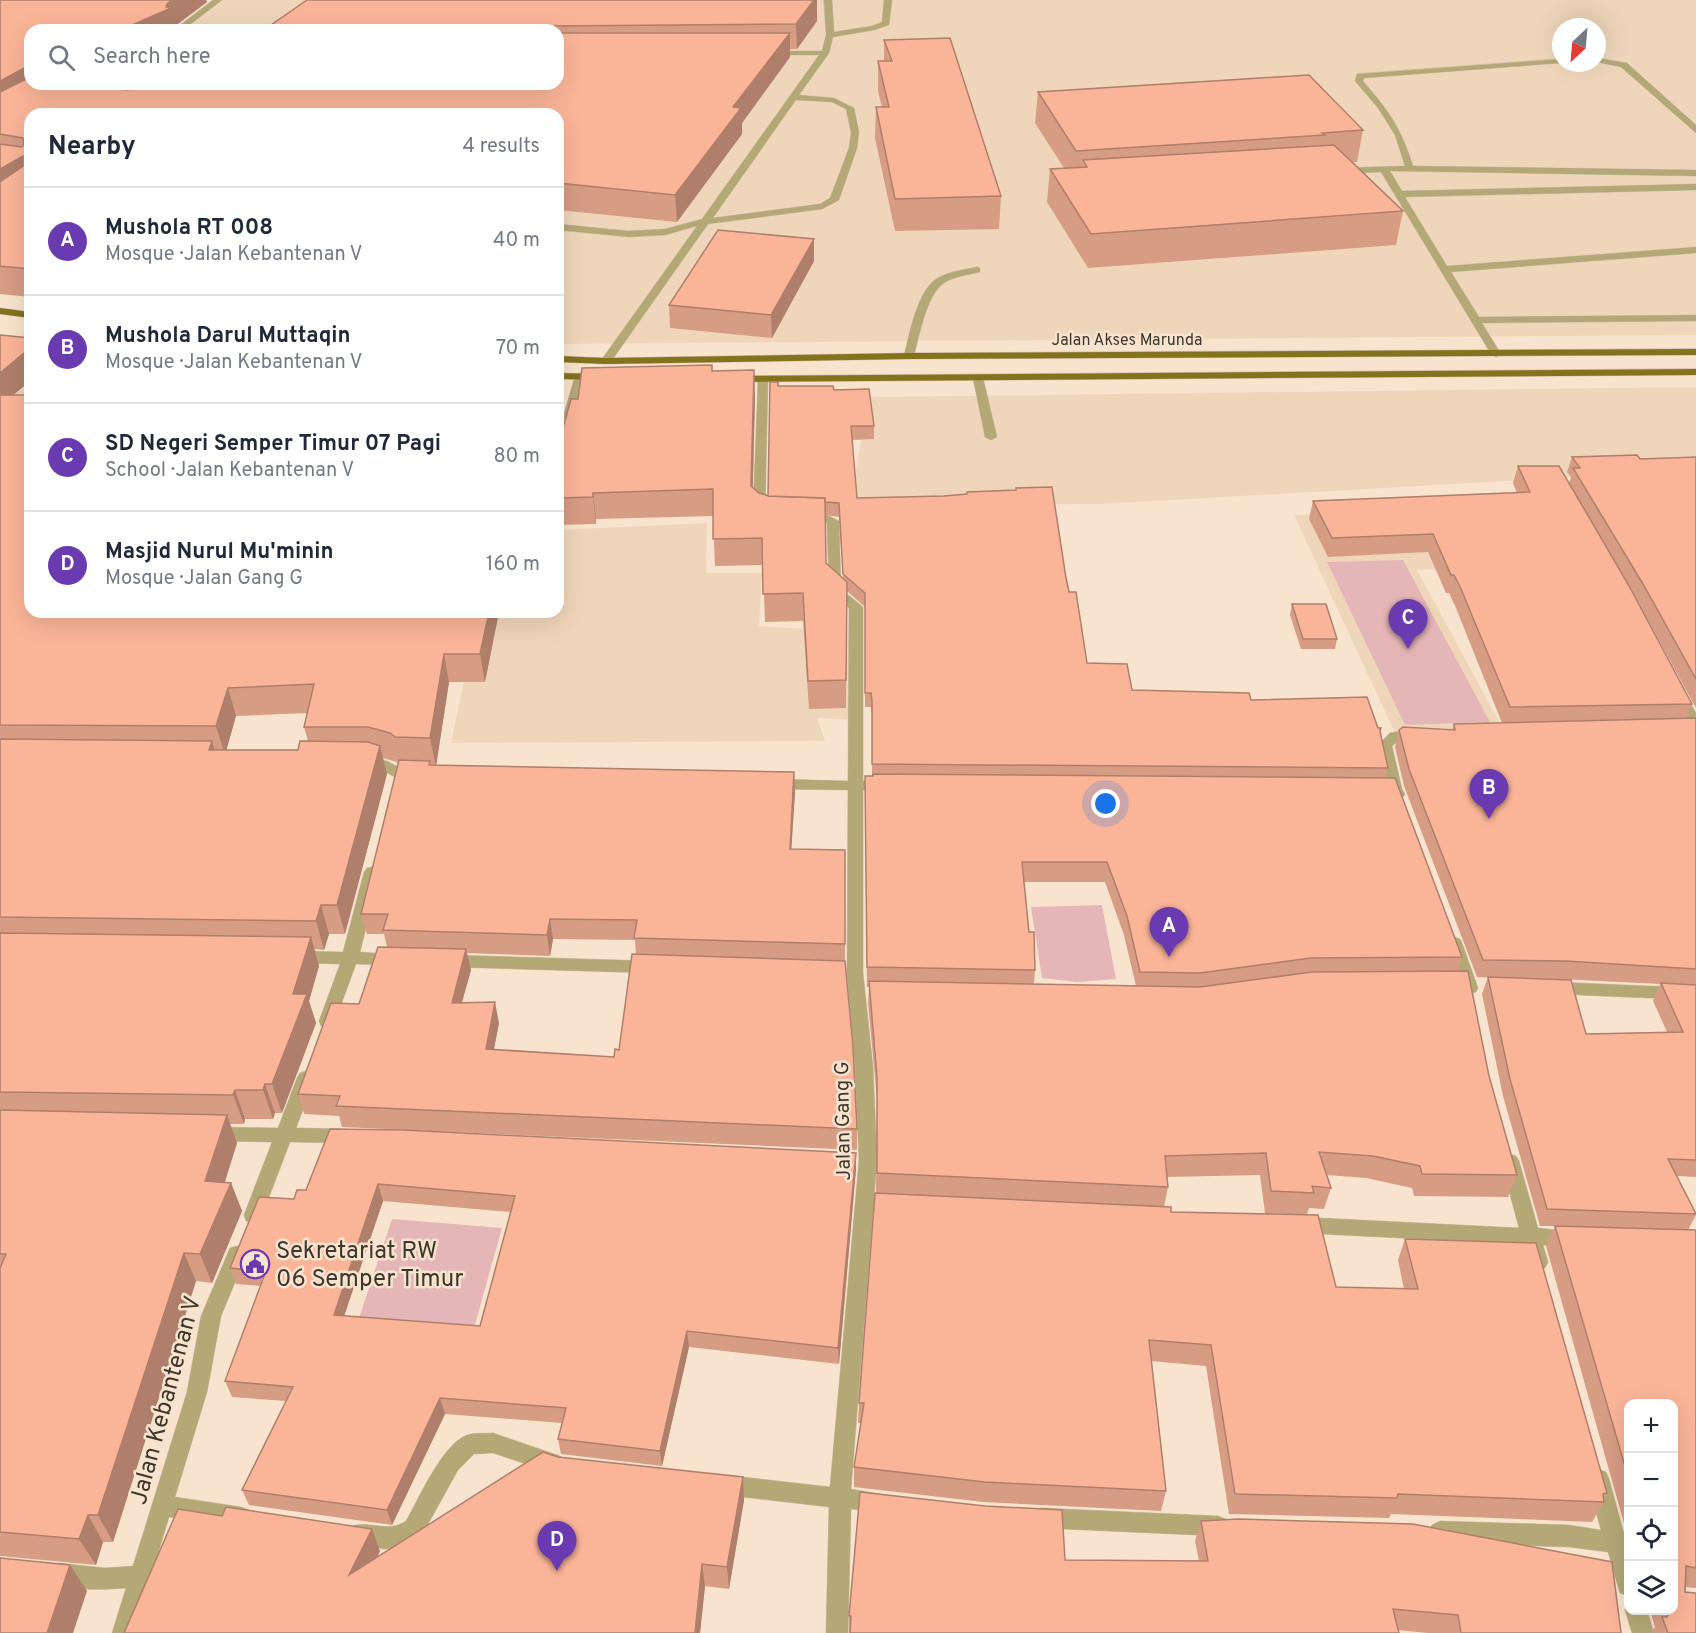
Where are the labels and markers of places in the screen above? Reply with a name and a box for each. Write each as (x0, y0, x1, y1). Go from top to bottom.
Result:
pin: C (1388, 600, 1428, 649)
pin: B (1470, 770, 1508, 819)
pin: A (1150, 908, 1188, 957)
place label: Sekretariat RW 06 Semper Timur (276, 1237, 464, 1295)
public building icon: Sekretariat RW 06 Semper Timur (239, 1248, 271, 1280)
pin: D (538, 1522, 576, 1571)

